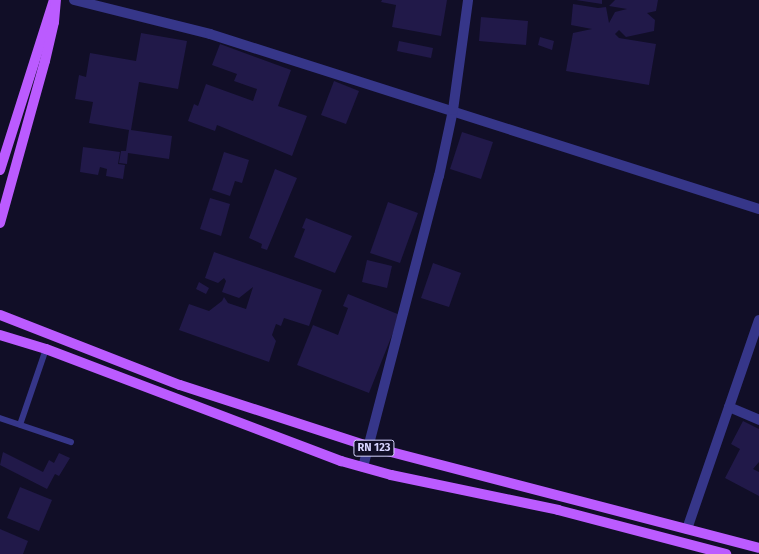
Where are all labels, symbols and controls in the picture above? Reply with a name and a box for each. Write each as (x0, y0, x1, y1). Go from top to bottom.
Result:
road number: RN 123 (353, 439, 395, 457)

